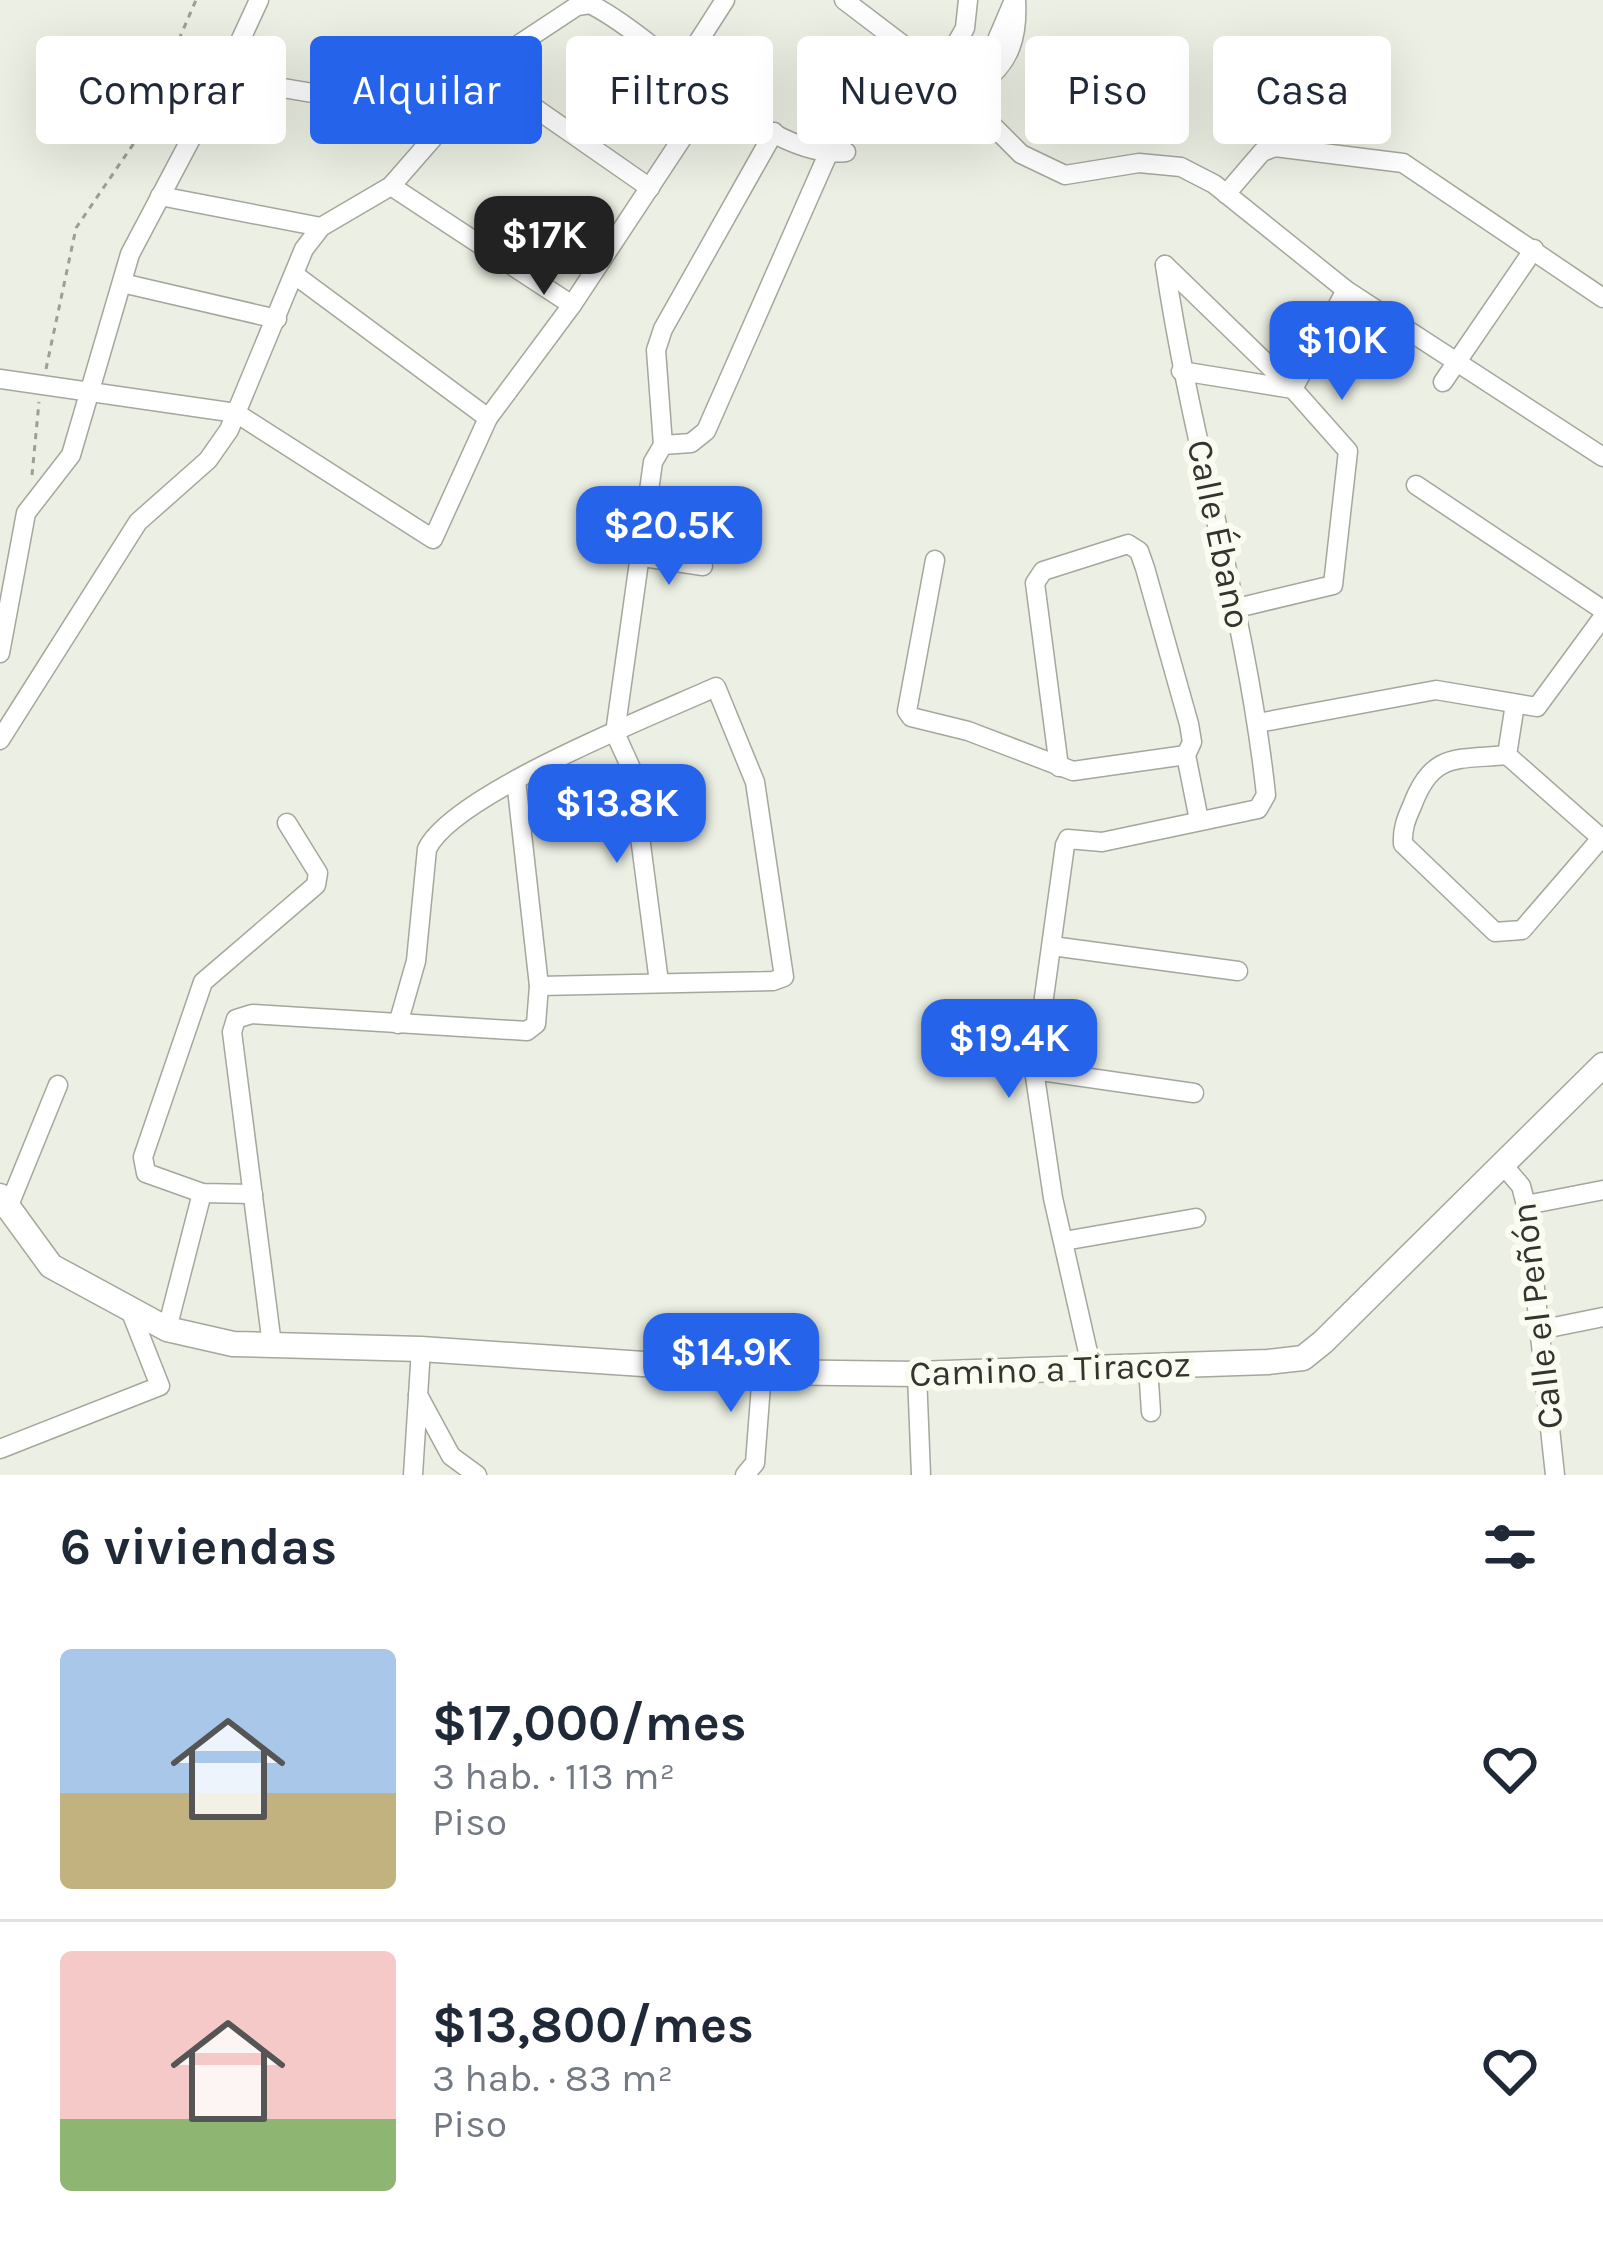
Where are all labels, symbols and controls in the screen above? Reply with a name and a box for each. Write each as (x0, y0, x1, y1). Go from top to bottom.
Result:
chip: Comprar (36, 36, 286, 144)
chip: Alquilar (310, 36, 542, 144)
chip: Filtros (566, 36, 773, 144)
chip: Nuevo (797, 36, 1001, 144)
chip: Piso (1025, 36, 1189, 144)
chip: Casa (1213, 36, 1391, 144)
pin: $17K (473, 196, 615, 298)
text: $17K (501, 212, 587, 258)
pin: $10K (1271, 301, 1413, 403)
text: $10K (1297, 317, 1387, 363)
street label: Calle Ébano (1179, 436, 1260, 632)
pin: $20.5K (571, 486, 767, 588)
text: $20.5K (603, 502, 735, 548)
pin: $13.8K (519, 764, 715, 866)
text: $13.8K (555, 780, 679, 826)
pin: $19.4K (911, 999, 1107, 1101)
text: $19.4K (948, 1015, 1070, 1061)
street label: Calle el Peñón (1502, 1200, 1572, 1432)
pin: $14.9K (633, 1313, 829, 1415)
text: $14.9K (670, 1329, 792, 1375)
street label: Camino a Tiracoz (909, 1343, 1191, 1395)
icon: filters (1477, 1514, 1543, 1580)
text: 6 viviendas (60, 1517, 337, 1577)
text: $17,000/mes (432, 1693, 747, 1753)
icon: home (156, 1697, 300, 1841)
icon: heart (1477, 1736, 1543, 1802)
text: 3 hab. · 113 m² (432, 1753, 675, 1799)
text: Piso (432, 1799, 507, 1845)
text: $13,800/mes (432, 1995, 754, 2055)
icon: home (156, 1999, 300, 2143)
icon: heart (1477, 2038, 1543, 2104)
text: 3 hab. · 83 m² (432, 2055, 673, 2101)
text: Piso (432, 2101, 507, 2147)

